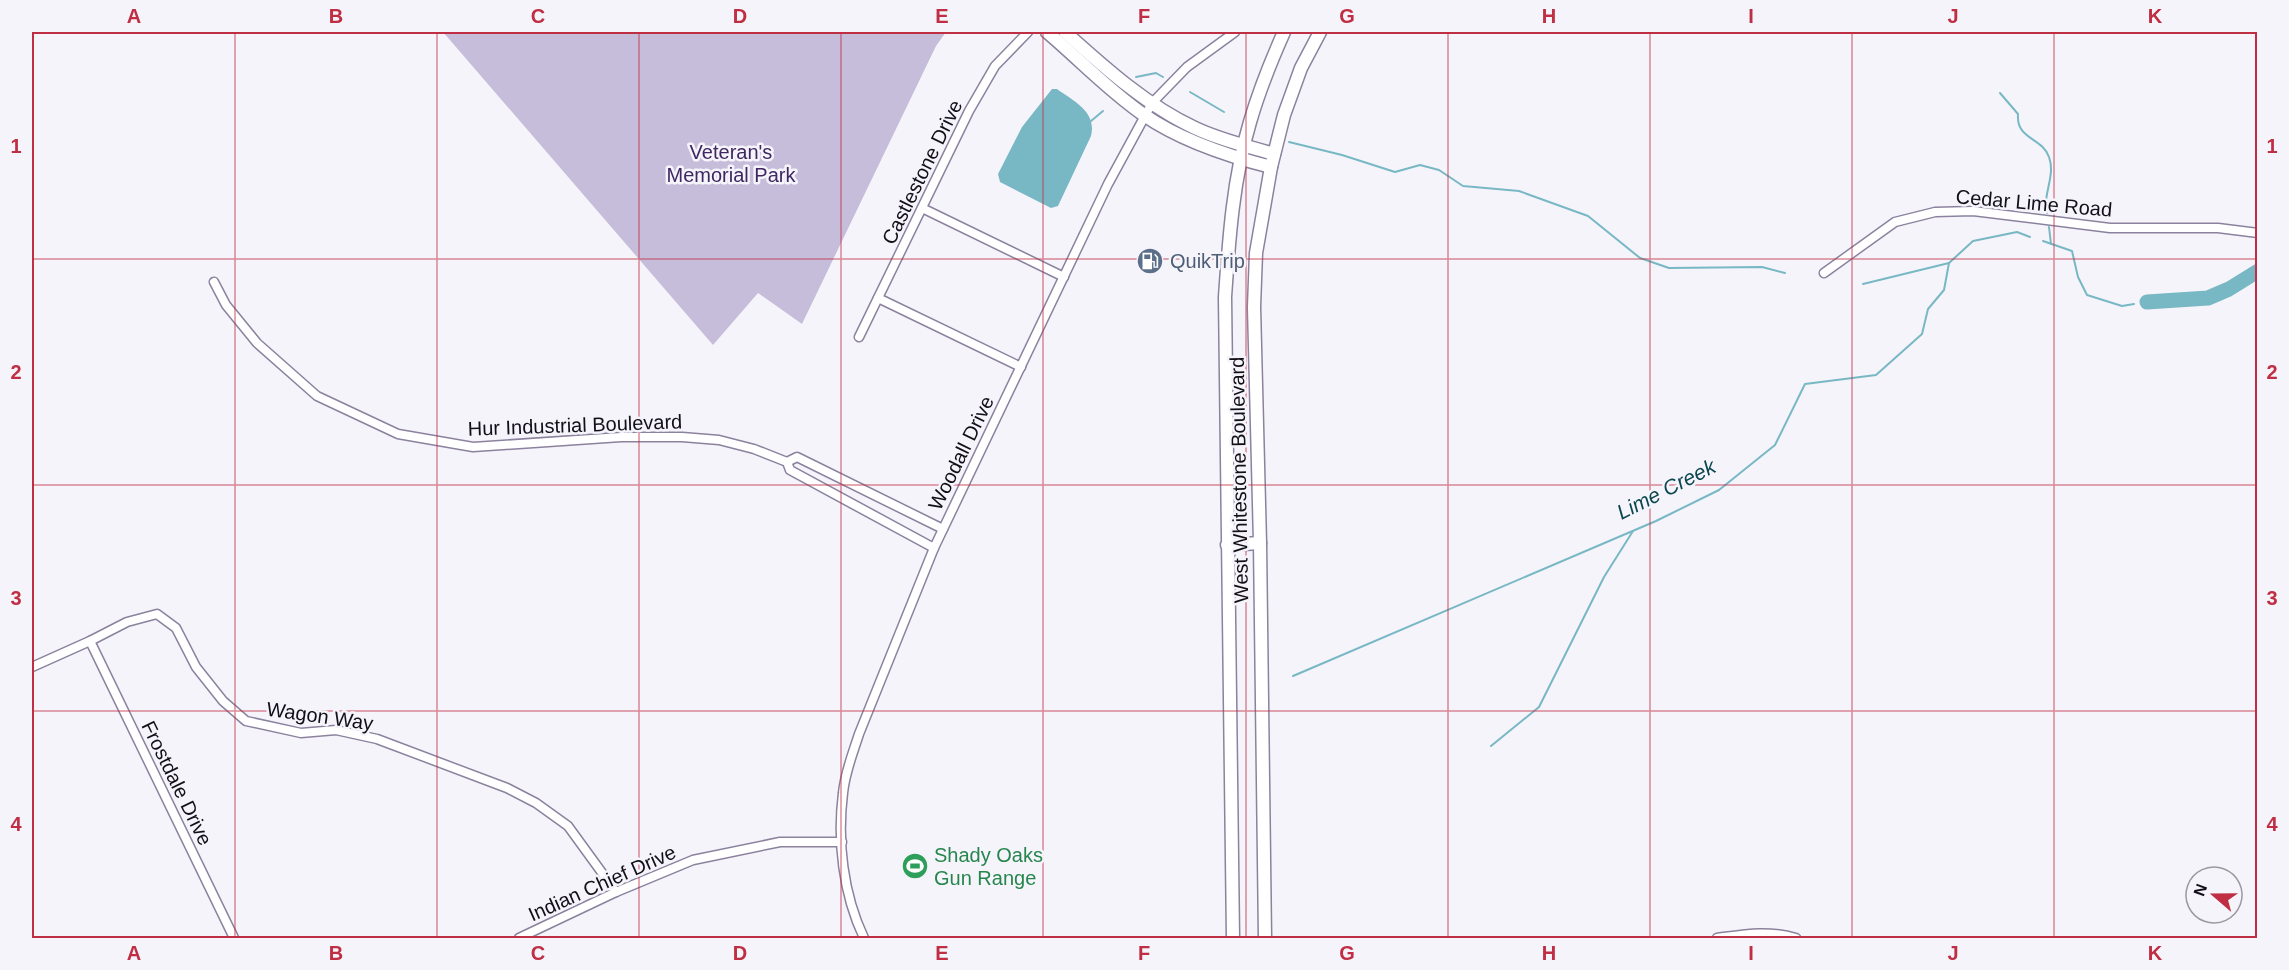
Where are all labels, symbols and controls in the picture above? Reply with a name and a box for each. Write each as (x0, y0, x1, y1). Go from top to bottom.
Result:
text: A (127, 5, 141, 27)
text: B (329, 5, 343, 27)
text: C (531, 5, 545, 27)
text: D (733, 5, 747, 27)
text: E (935, 5, 949, 27)
text: F (1138, 5, 1150, 27)
text: G (1339, 5, 1355, 27)
text: H (1542, 5, 1556, 27)
text: I (1748, 5, 1754, 27)
text: J (1947, 5, 1959, 27)
text: K (2148, 5, 2163, 27)
street label: Castlestone Drive (878, 96, 966, 248)
text: 1 (10, 135, 22, 157)
text: 1 (2266, 135, 2278, 157)
park label: Veteran's Memorial Park (667, 141, 796, 186)
street label: Cedar Lime Road (1955, 185, 2113, 221)
fuel station icon: QuikTrip (1135, 246, 1165, 276)
place label: QuikTrip (1170, 250, 1245, 272)
street label: West Whitestone Boulevard (1226, 357, 1252, 603)
text: 2 (10, 361, 22, 383)
text: 2 (2266, 361, 2278, 383)
street label: Woodall Drive (924, 392, 998, 514)
street label: Hur Industrial Boulevard (467, 410, 683, 440)
water label: Lime Creek (1613, 454, 1720, 524)
text: 3 (10, 587, 22, 609)
text: 3 (2266, 587, 2278, 609)
street label: Wagon Way (265, 698, 375, 734)
street label: Frostdale Drive (137, 717, 217, 849)
text: 4 (10, 813, 22, 835)
text: 4 (2266, 813, 2278, 835)
street label: Indian Chief Drive (525, 841, 679, 925)
place label: Shady Oaks Gun Range (934, 844, 1043, 889)
sports icon: Shady Oaks Gun Range (900, 851, 930, 881)
north arrow (2184, 865, 2244, 925)
text: N (2190, 882, 2210, 898)
text: A (127, 942, 141, 964)
text: B (329, 942, 343, 964)
text: C (531, 942, 545, 964)
text: D (733, 942, 747, 964)
text: E (935, 942, 949, 964)
text: F (1138, 942, 1150, 964)
text: G (1339, 942, 1355, 964)
text: H (1542, 942, 1556, 964)
text: I (1748, 942, 1754, 964)
text: J (1947, 942, 1959, 964)
text: K (2148, 942, 2163, 964)

